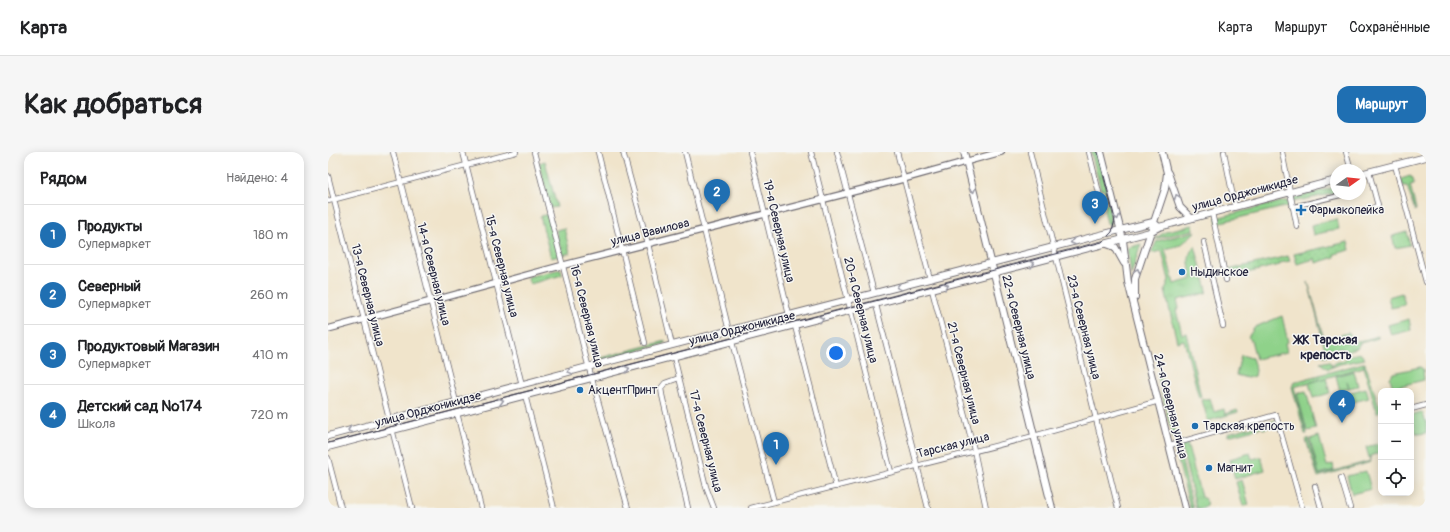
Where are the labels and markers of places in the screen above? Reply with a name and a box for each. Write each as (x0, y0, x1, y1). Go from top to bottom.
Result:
pin: 2 (704, 179, 730, 212)
pin: 3 (1082, 191, 1108, 224)
place label: Фармакопейка (1309, 203, 1384, 218)
marker: Фармакопейка (1296, 205, 1306, 215)
place label: Ныдинское (1190, 265, 1249, 280)
marker: Ныдинское (1177, 267, 1187, 277)
place label: АкцентПринт (588, 383, 658, 398)
marker: АкцентПринт (575, 385, 585, 395)
pin: 4 (1329, 390, 1355, 423)
place label: Тарская крепость (1203, 419, 1295, 434)
marker: Тарская крепость (1190, 421, 1200, 431)
pin: 1 (763, 432, 789, 465)
place label: Магнит (1217, 461, 1253, 476)
marker: Магнит (1204, 463, 1214, 473)

